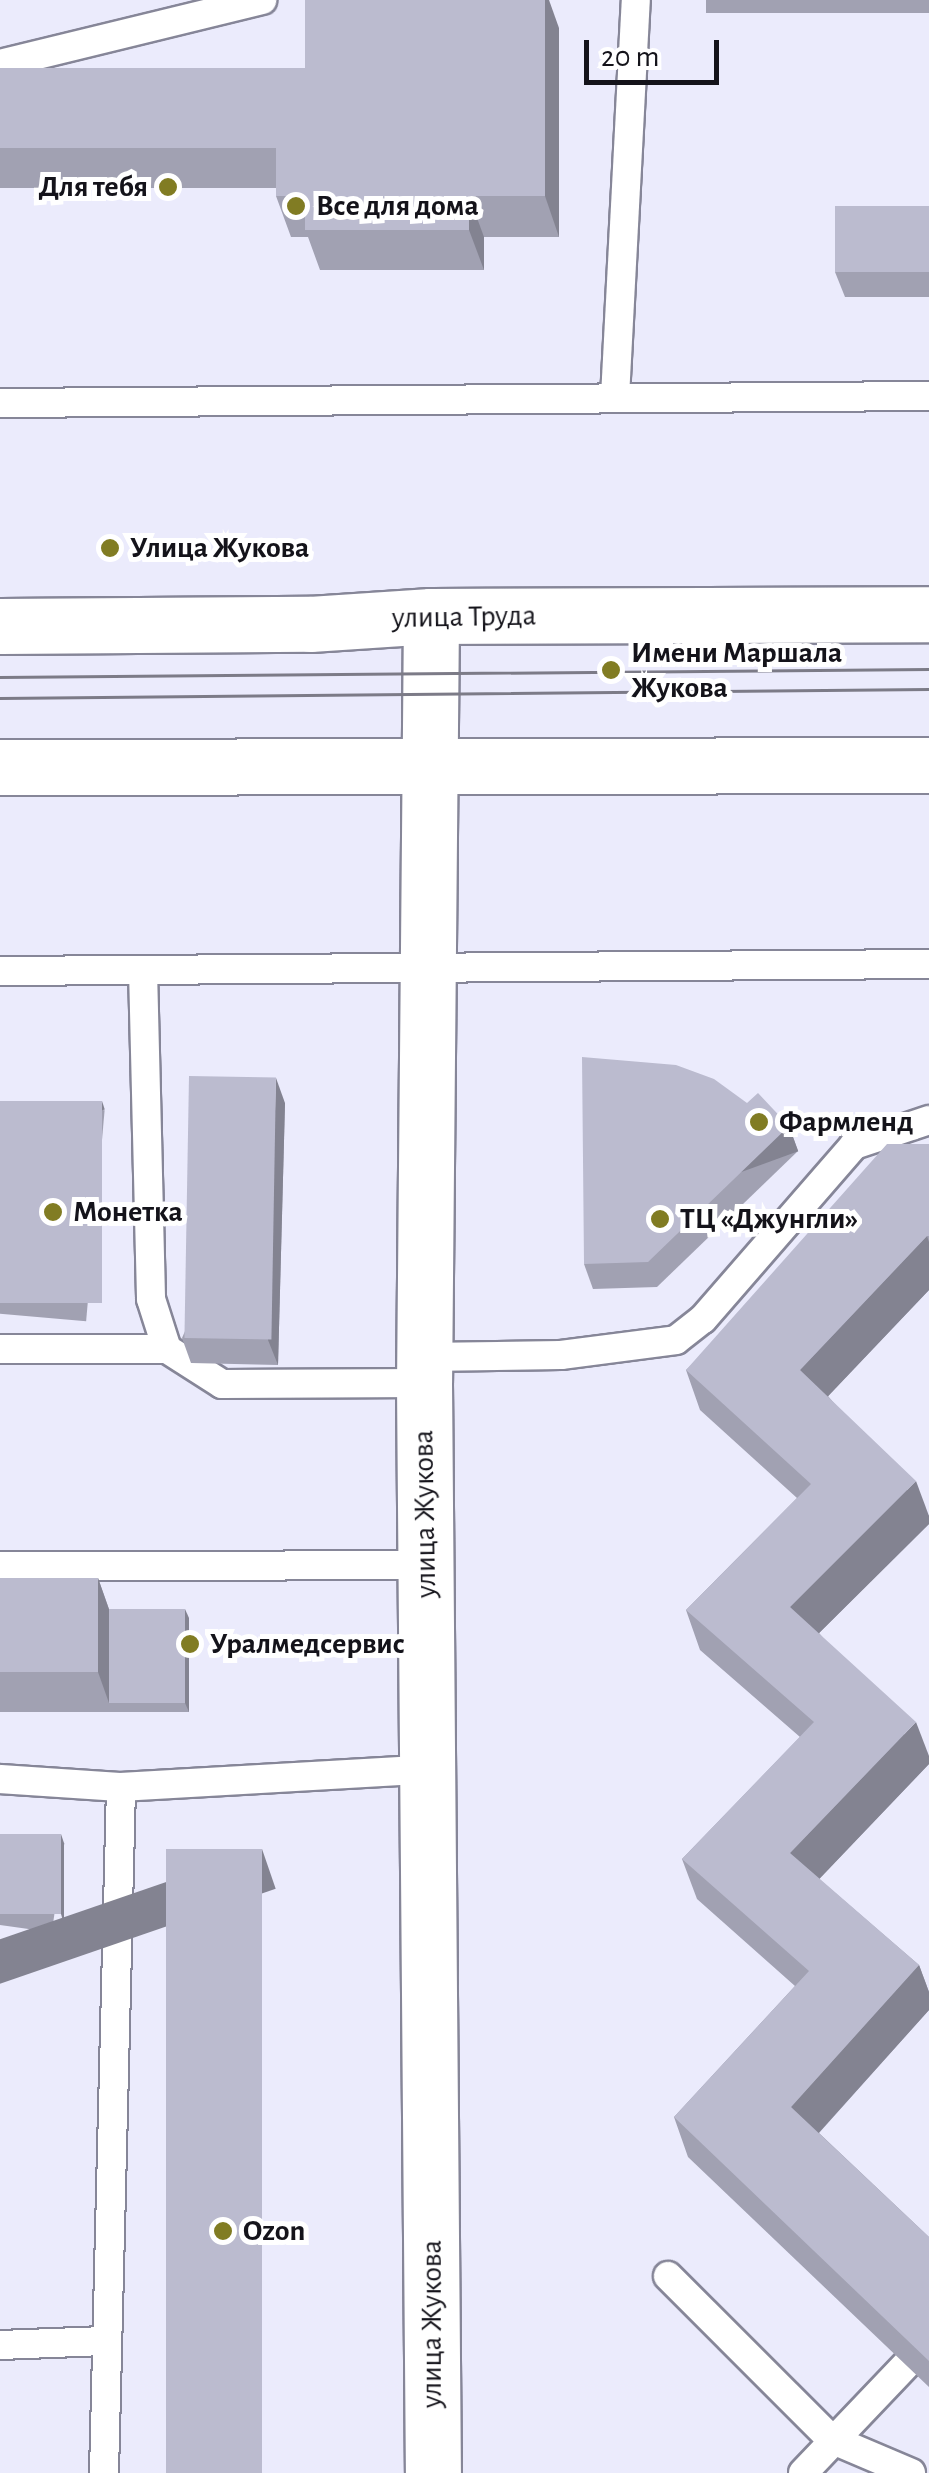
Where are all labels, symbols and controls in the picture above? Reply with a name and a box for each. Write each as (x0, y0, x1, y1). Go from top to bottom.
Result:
scale bar (589, 20, 724, 82)
text: 20 m (601, 42, 659, 72)
place label: Для тебя (38, 169, 148, 205)
marker: Для тебя (157, 176, 179, 198)
place label: Все для дома (316, 188, 479, 224)
marker: Все для дома (285, 195, 307, 217)
place label: Улица Жукова (130, 530, 309, 566)
marker: Улица Жукова (99, 537, 121, 559)
street label: улица Труда (392, 598, 536, 636)
place label: Имени Маршала Жукова (631, 635, 842, 706)
marker: Имени Маршала Жукова (600, 659, 622, 681)
place label: Фармленд (779, 1104, 913, 1140)
marker: Фармленд (748, 1111, 770, 1133)
place label: Монетка (73, 1194, 183, 1230)
marker: Монетка (42, 1201, 64, 1223)
place label: ТЦ «Джунгли» (680, 1201, 858, 1237)
marker: ТЦ «Джунгли» (649, 1208, 671, 1230)
street label: улица Жукова (406, 1430, 444, 1598)
place label: Уралмедсервис (210, 1626, 405, 1662)
marker: Уралмедсервис (179, 1633, 201, 1655)
place label: Ozon (243, 2213, 305, 2249)
marker: Ozon (212, 2220, 234, 2242)
street label: улица Жукова (414, 2240, 450, 2408)

